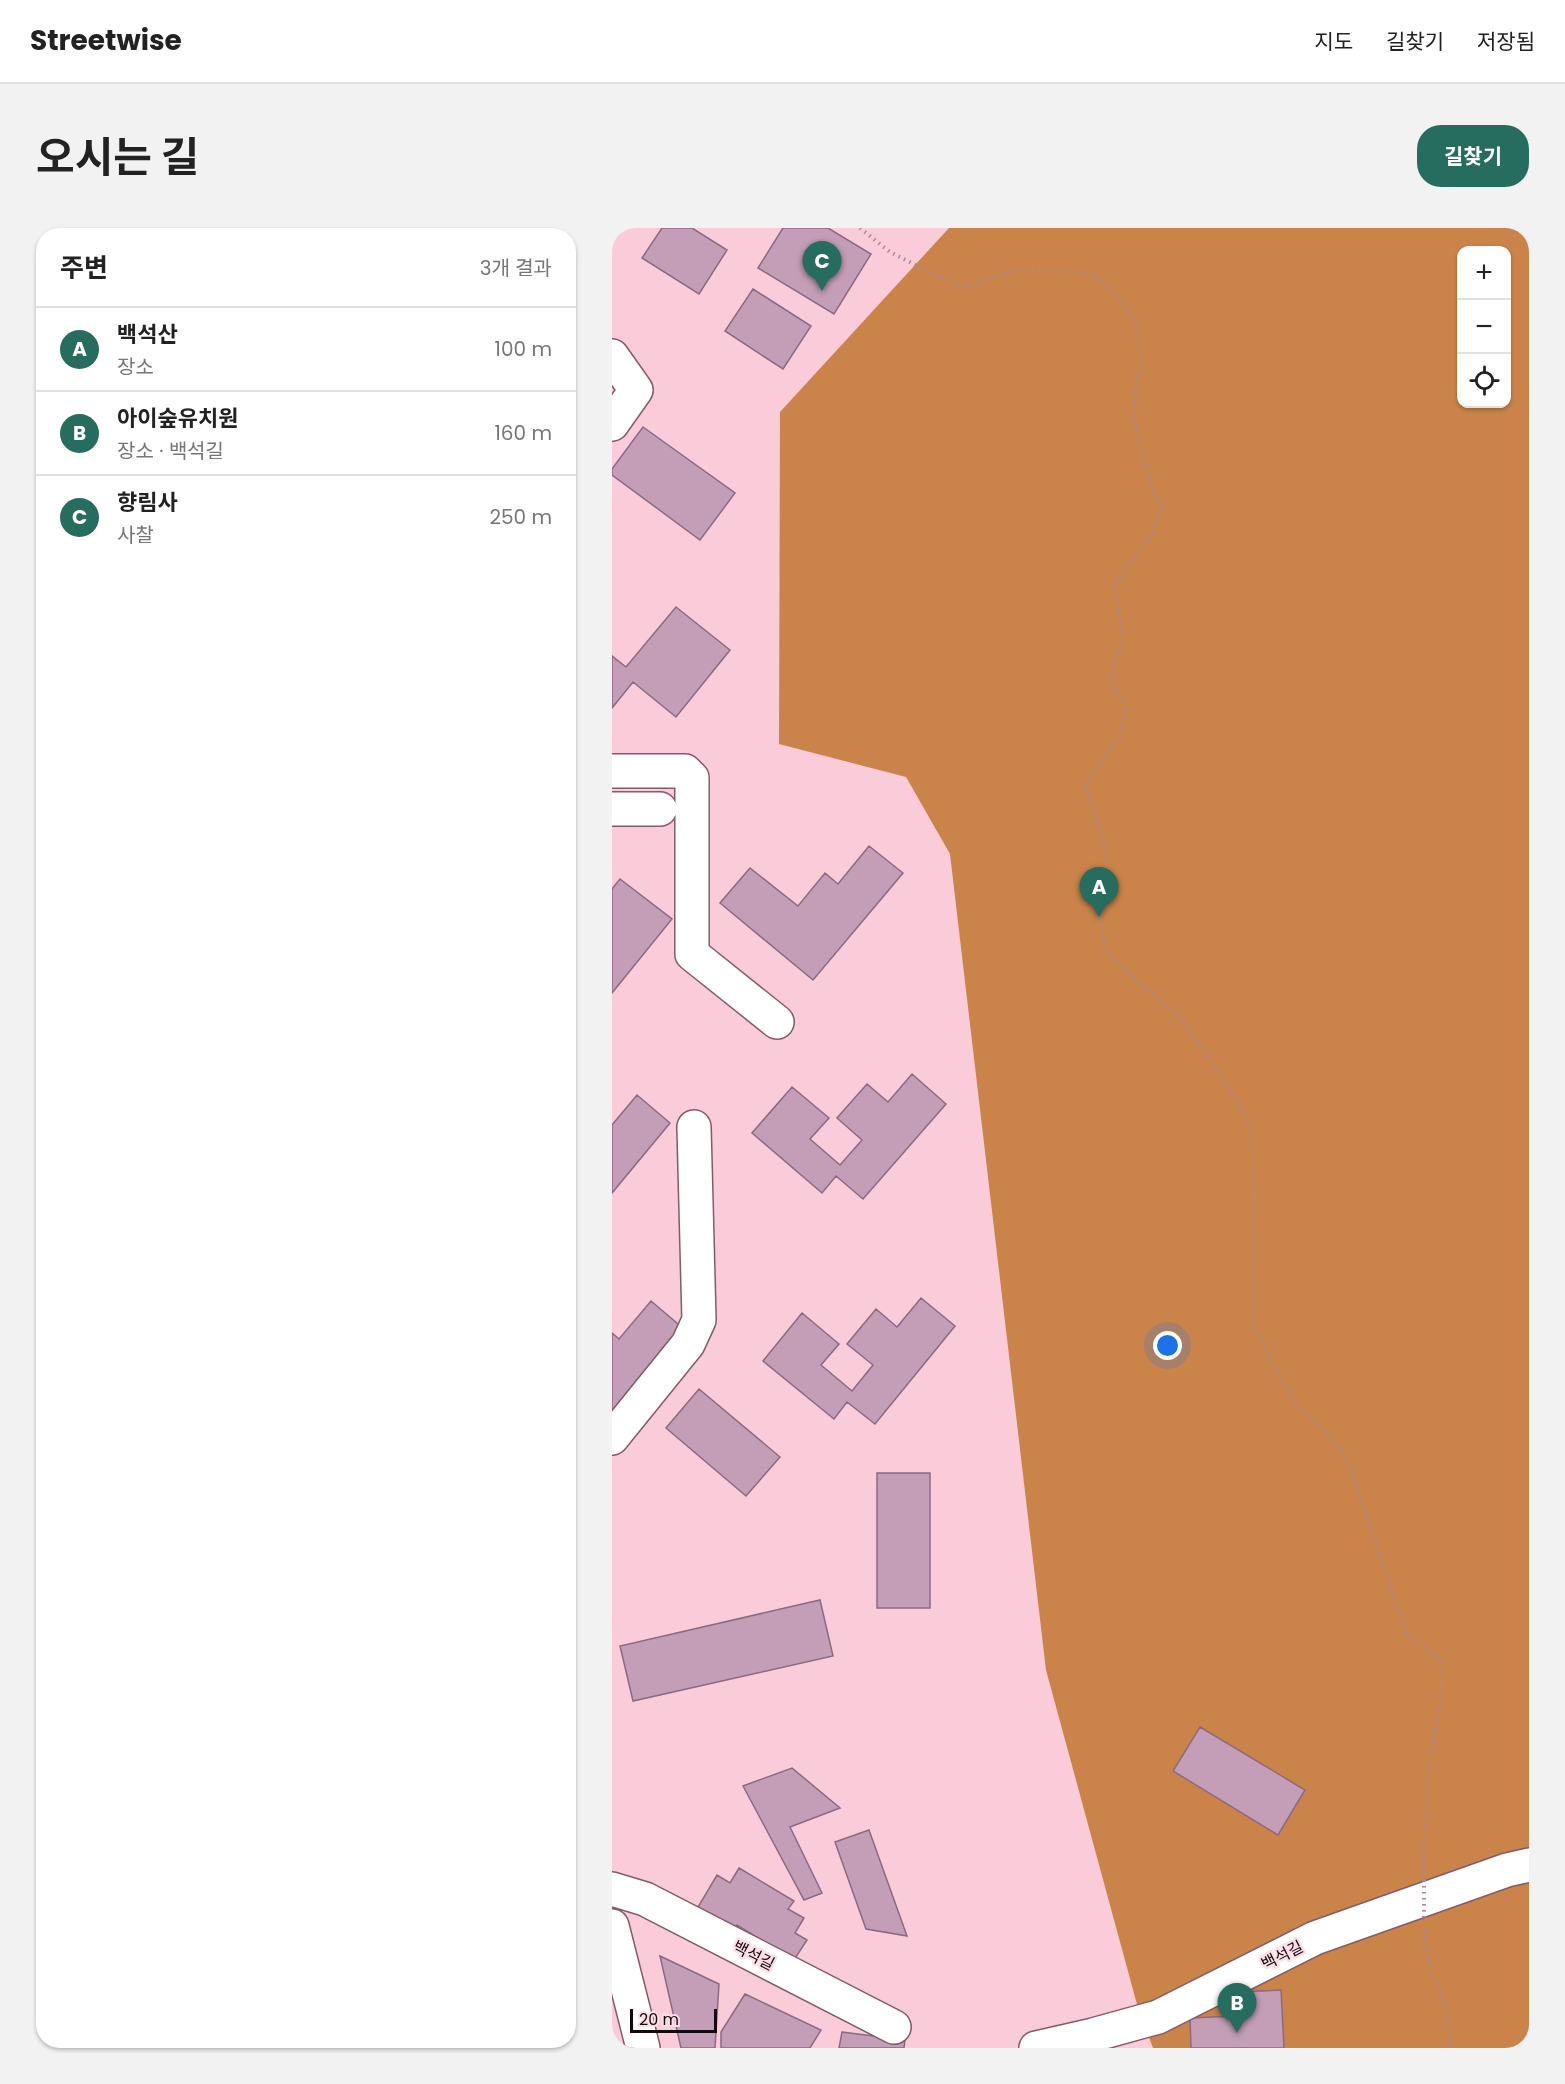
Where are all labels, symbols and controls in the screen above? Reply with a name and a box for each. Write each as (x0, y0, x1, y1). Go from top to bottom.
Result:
text: Streetwise (30, 21, 182, 60)
text: 지도 (1314, 27, 1353, 56)
text: 길찾기 (1386, 27, 1444, 56)
text: 저장됨 (1477, 27, 1535, 56)
button: 길찾기 (1417, 125, 1529, 187)
text: 오시는 길 (36, 128, 199, 187)
pin: C (802, 242, 842, 291)
map controls (1457, 246, 1511, 408)
button: + (1457, 246, 1511, 300)
text: 주변 (60, 250, 108, 286)
text: 3개 결과 (480, 254, 552, 282)
button: − (1457, 300, 1511, 354)
text: 백석산 (117, 319, 178, 350)
text: A (72, 335, 87, 363)
text: 100 m (495, 335, 552, 363)
text: 장소 (117, 353, 154, 381)
button: locate (1457, 354, 1511, 408)
text: 아이숲유치원 (117, 403, 238, 434)
text: B (73, 419, 86, 447)
text: 160 m (494, 419, 552, 447)
text: 장소 · 백석길 (117, 437, 224, 465)
text: 향림사 (117, 487, 178, 518)
text: C (72, 503, 87, 531)
text: 250 m (489, 503, 552, 531)
text: 사찰 (117, 521, 154, 549)
pin: A (1080, 868, 1118, 917)
your location (1153, 1331, 1182, 1360)
street label: 백석길 (729, 1935, 779, 1976)
street label: 백석길 (1257, 1935, 1307, 1976)
pin: B (1218, 1984, 1256, 2033)
scale bar (630, 2006, 717, 2034)
text: 20 m (639, 2008, 679, 2031)

